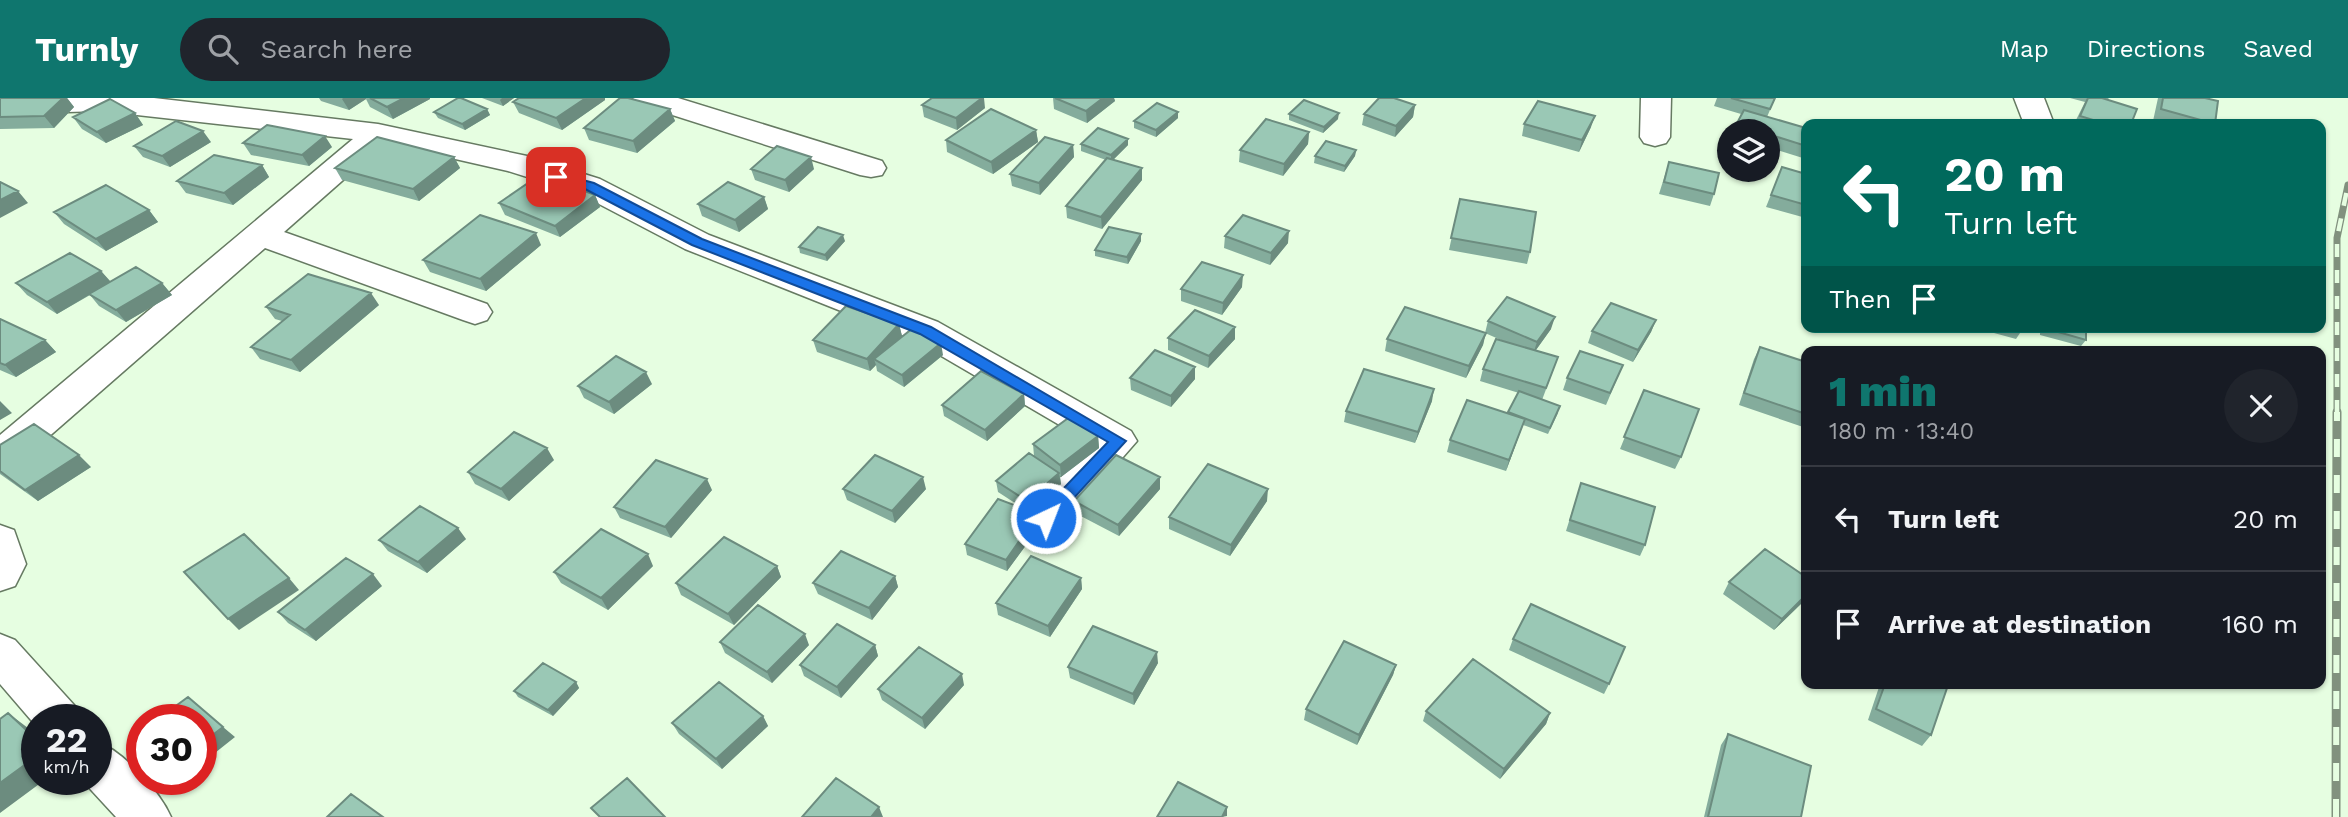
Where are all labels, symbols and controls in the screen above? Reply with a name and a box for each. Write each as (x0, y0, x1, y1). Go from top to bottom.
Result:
search box (180, 18, 670, 81)
text: Turnly (35, 30, 138, 69)
icon: search (204, 30, 242, 68)
text: Search here (260, 34, 413, 64)
text: Map (2000, 35, 2049, 63)
text: Directions (2087, 35, 2205, 63)
text: Saved (2243, 35, 2313, 63)
map controls (1717, 119, 1780, 182)
button: layers (1717, 119, 1780, 182)
text: 20 m (1944, 145, 2065, 203)
pin (526, 147, 586, 207)
icon: left (1829, 147, 1920, 238)
icon: arrive (537, 158, 575, 196)
text: Turn left (1944, 204, 2077, 242)
icon: arrive (1905, 280, 1943, 318)
text: Then (1829, 284, 1891, 314)
text: 1 min (1829, 367, 1937, 416)
button: close (2224, 369, 2298, 443)
text: 180 m · 13:40 (1829, 418, 1974, 445)
position arrow (1009, 481, 1083, 555)
icon: left (1829, 500, 1867, 538)
text: Turn left (1888, 504, 1999, 534)
text: 20 m (2233, 504, 2298, 534)
icon: arrive (1829, 605, 1867, 643)
text: Arrive at destination (1888, 609, 2151, 639)
text: 160 m (2222, 609, 2298, 639)
speed limit sign: 30 (126, 704, 217, 795)
text: 22 (46, 719, 87, 761)
text: km/h (43, 756, 90, 777)

